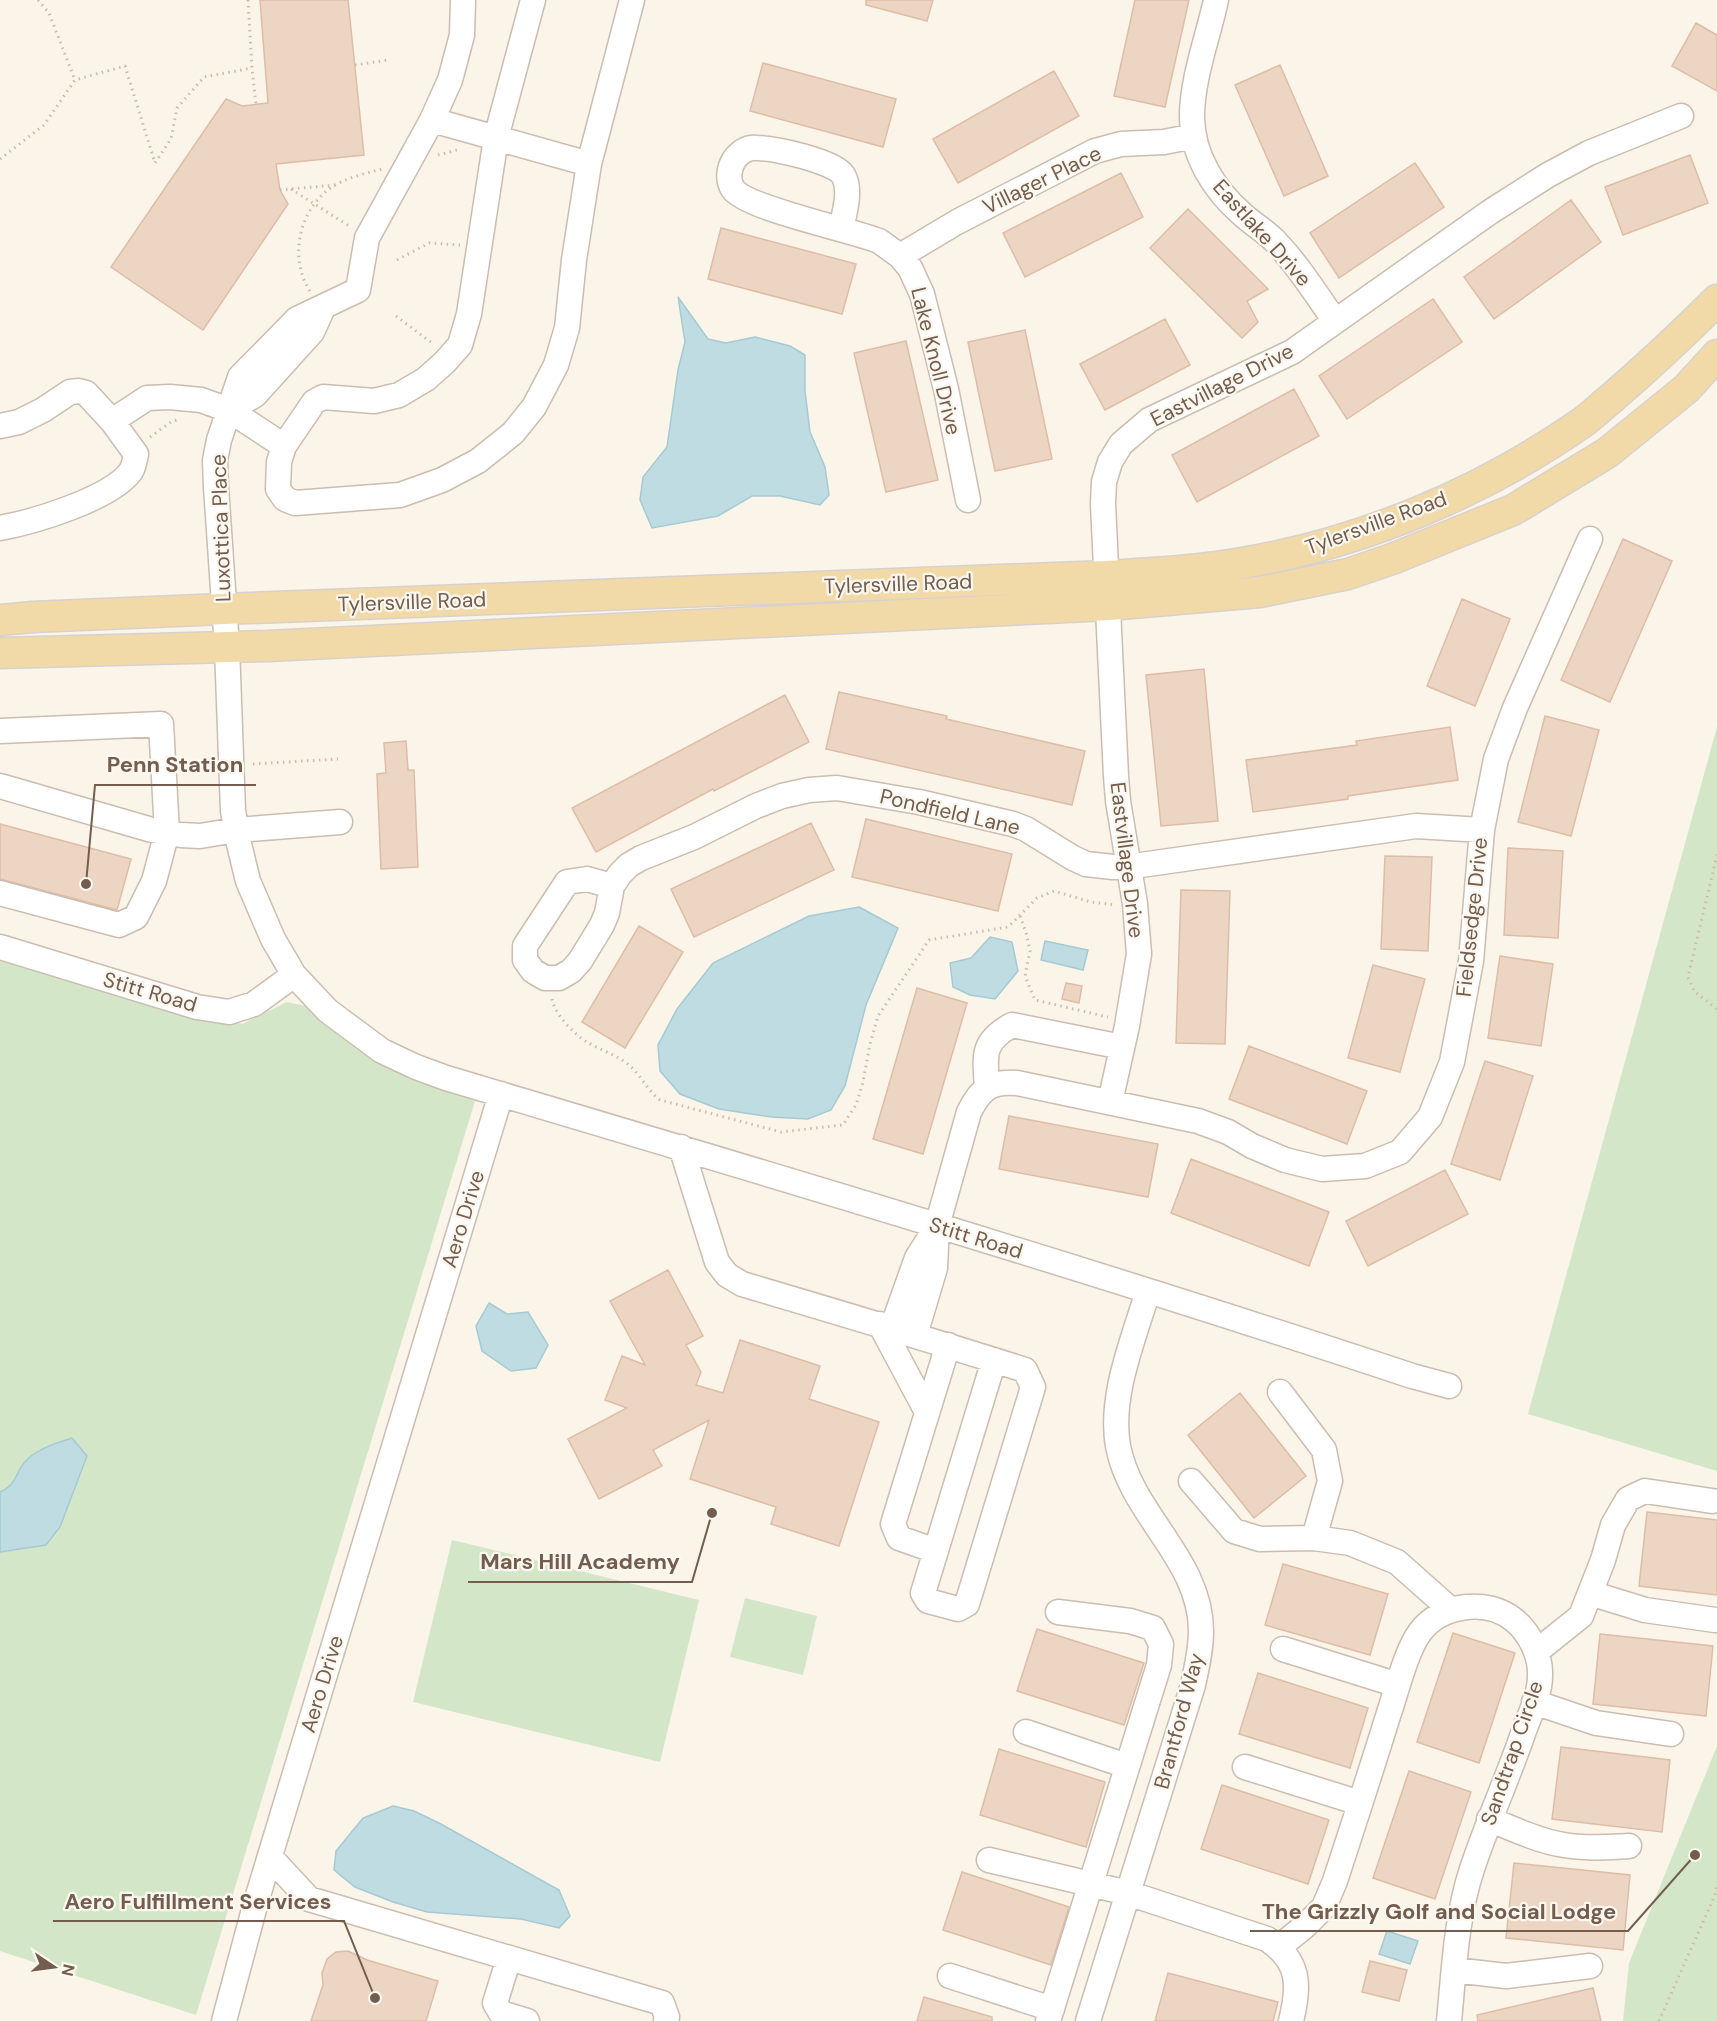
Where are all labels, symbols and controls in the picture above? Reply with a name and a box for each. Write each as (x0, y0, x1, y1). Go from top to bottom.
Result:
street label: Villager Place (978, 139, 1106, 221)
street label: Eastlake Drive (1207, 174, 1318, 292)
street label: Lake Knoll Drive (904, 284, 968, 438)
street label: Eastvillage Drive (1146, 337, 1298, 433)
street label: Luxottica Place (204, 454, 238, 602)
street label: Tylersville Road (1301, 484, 1451, 562)
street label: Tylersville Road (823, 567, 973, 601)
street label: Tylersville Road (337, 585, 487, 619)
callout: Penn Station (95, 745, 256, 785)
text: Penn Station (107, 750, 243, 779)
street label: Eastvillage Drive (1104, 780, 1150, 940)
street label: Pondfield Lane (877, 782, 1023, 842)
street label: Fieldsedge Drive (1450, 836, 1494, 998)
street label: Stitt Road (100, 965, 200, 1019)
street label: Aero Drive (435, 1167, 491, 1271)
street label: Stitt Road (926, 1211, 1026, 1265)
callout: Mars Hill Academy (468, 1542, 692, 1582)
text: Mars Hill Academy (480, 1547, 680, 1576)
street label: Aero Drive (294, 1632, 350, 1736)
street label: Brantford Way (1147, 1650, 1211, 1792)
street label: Sandtrap Circle (1474, 1677, 1550, 1829)
callout: Aero Fulfillment Services (53, 1881, 344, 1921)
text: Aero Fulfillment Services (64, 1887, 332, 1916)
callout: The Grizzly Golf and Social Lodge (1250, 1891, 1628, 1931)
text: The Grizzly Golf and Social Lodge (1262, 1897, 1616, 1926)
north arrow (24, 1937, 84, 1997)
text: N (57, 1962, 80, 1978)

